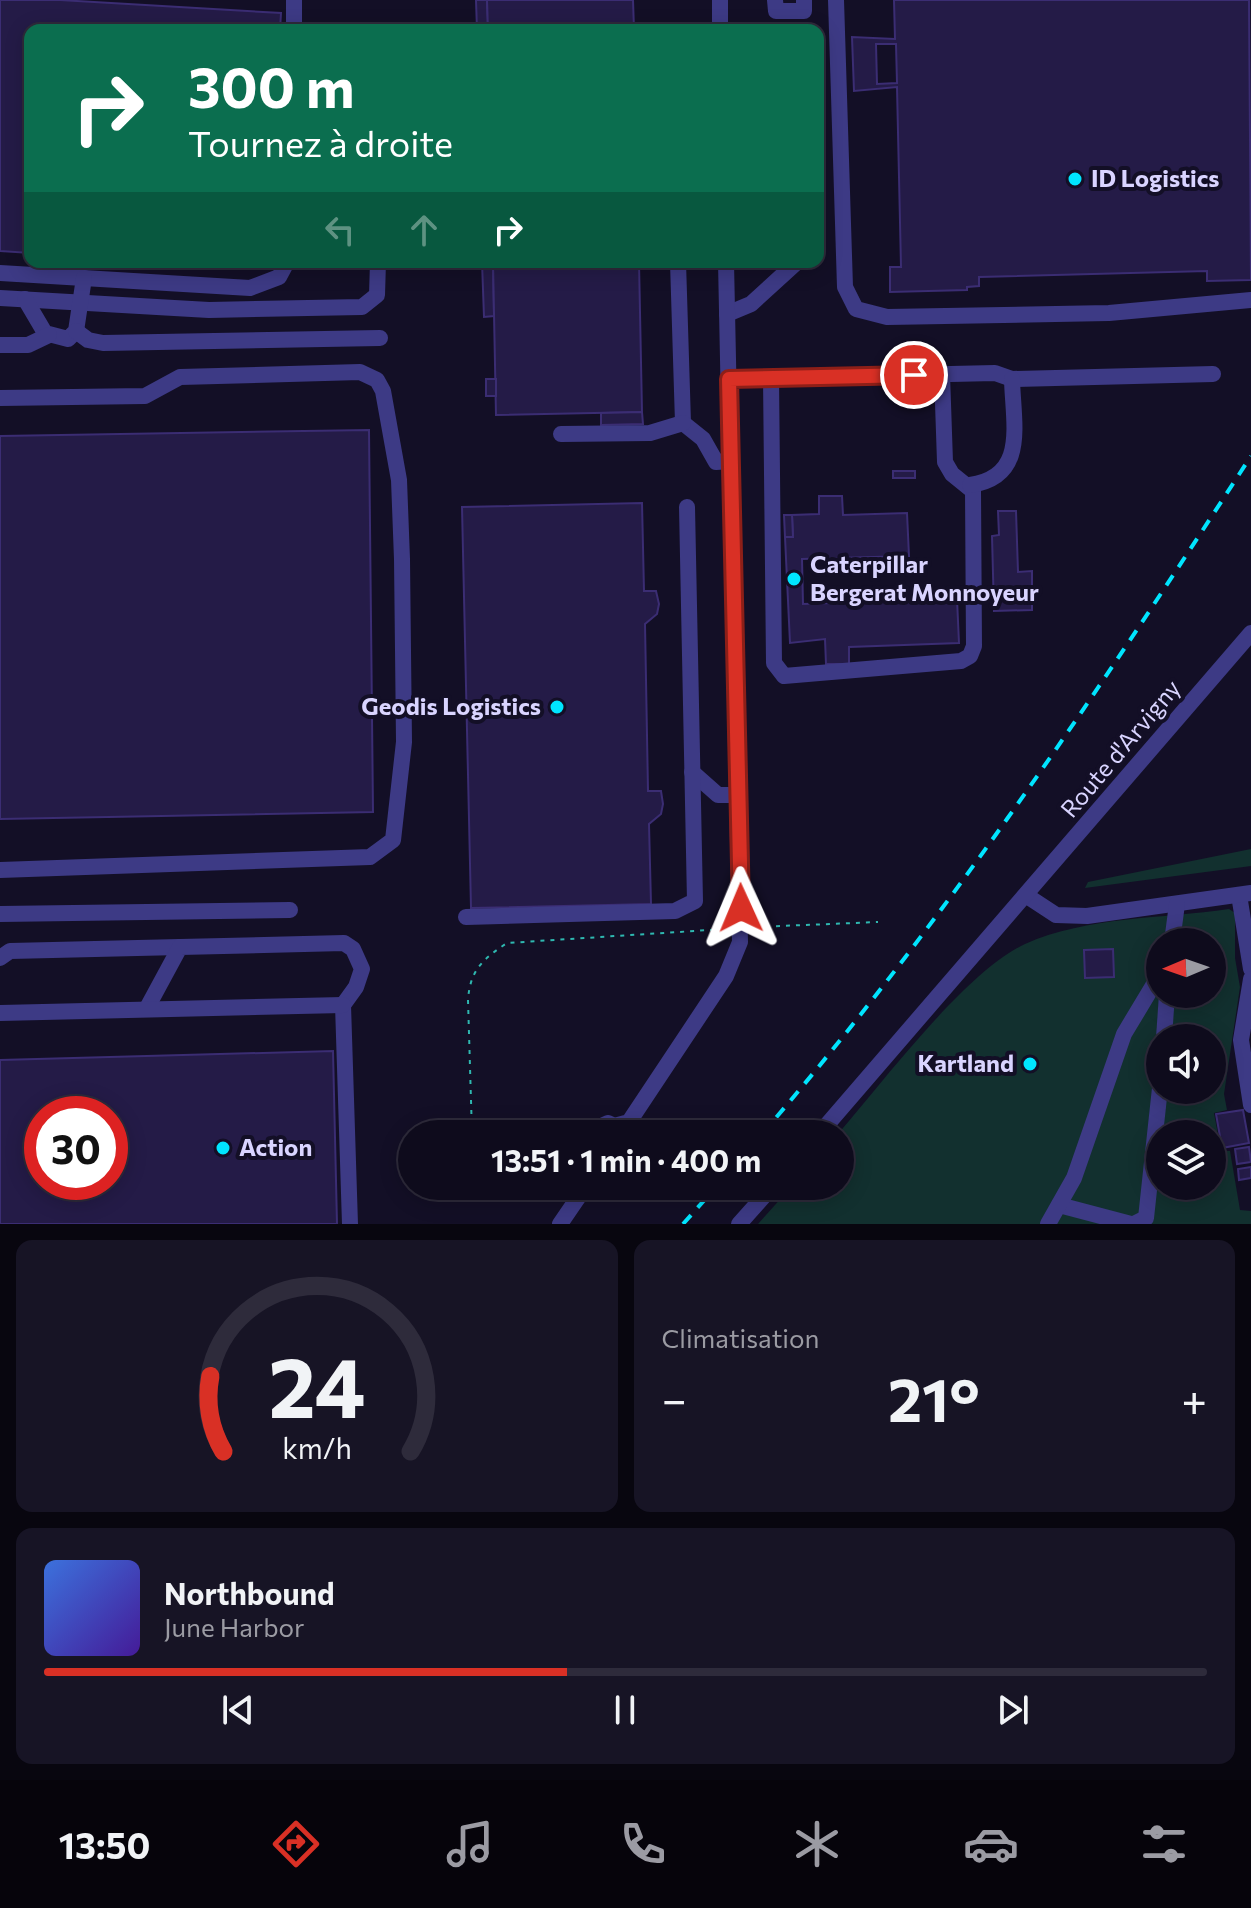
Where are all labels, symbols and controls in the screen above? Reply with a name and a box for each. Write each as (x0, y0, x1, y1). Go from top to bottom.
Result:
text: 300 m (188, 51, 355, 120)
icon: right (56, 56, 160, 160)
text: Tournez à droite (188, 120, 453, 164)
place label: ID Logistics (1091, 163, 1220, 192)
marker: ID Logistics (1066, 170, 1084, 188)
icon: left (318, 208, 362, 252)
icon: ahead (402, 208, 446, 252)
icon: right (486, 208, 530, 252)
pin (880, 341, 948, 409)
icon: arrive (892, 353, 936, 397)
place label: Caterpillar Bergerat Monnoyeur (810, 549, 1039, 606)
marker: Caterpillar Bergerat Monnoyeur (785, 570, 803, 588)
street label: Route d'Arvigny (1054, 673, 1186, 823)
place label: Geodis Logistics (361, 691, 541, 720)
marker: Geodis Logistics (548, 698, 566, 716)
position arrow (699, 866, 783, 950)
north arrow (1146, 928, 1226, 1008)
map controls (1146, 928, 1226, 1200)
button: sound (1146, 1024, 1226, 1104)
place label: Kartland (917, 1048, 1014, 1077)
marker: Kartland (1021, 1055, 1039, 1073)
speed limit sign: 30 (24, 1096, 128, 1200)
button: layers (1146, 1120, 1226, 1200)
place label: Action (239, 1132, 312, 1161)
marker: Action (214, 1139, 232, 1157)
text: 13:51 · 1 min · 400 m (491, 1141, 761, 1178)
text: Climatisation (662, 1322, 819, 1353)
text: 24 (268, 1333, 365, 1435)
text: 21° (888, 1361, 980, 1434)
text: − (662, 1371, 687, 1425)
text: + (1181, 1371, 1207, 1425)
text: km/h (282, 1430, 352, 1465)
text: Northbound (164, 1574, 335, 1611)
text: June Harbor (164, 1611, 304, 1642)
icon: previous (216, 1688, 260, 1732)
icon: pause (603, 1688, 647, 1732)
icon: next (991, 1688, 1035, 1732)
icon: directions (268, 1816, 324, 1872)
icon: music (442, 1816, 498, 1872)
icon: phone (615, 1816, 671, 1872)
icon: climate (789, 1816, 845, 1872)
icon: car (963, 1816, 1019, 1872)
icon: filters (1136, 1816, 1192, 1872)
text: 13:50 (59, 1822, 151, 1866)

